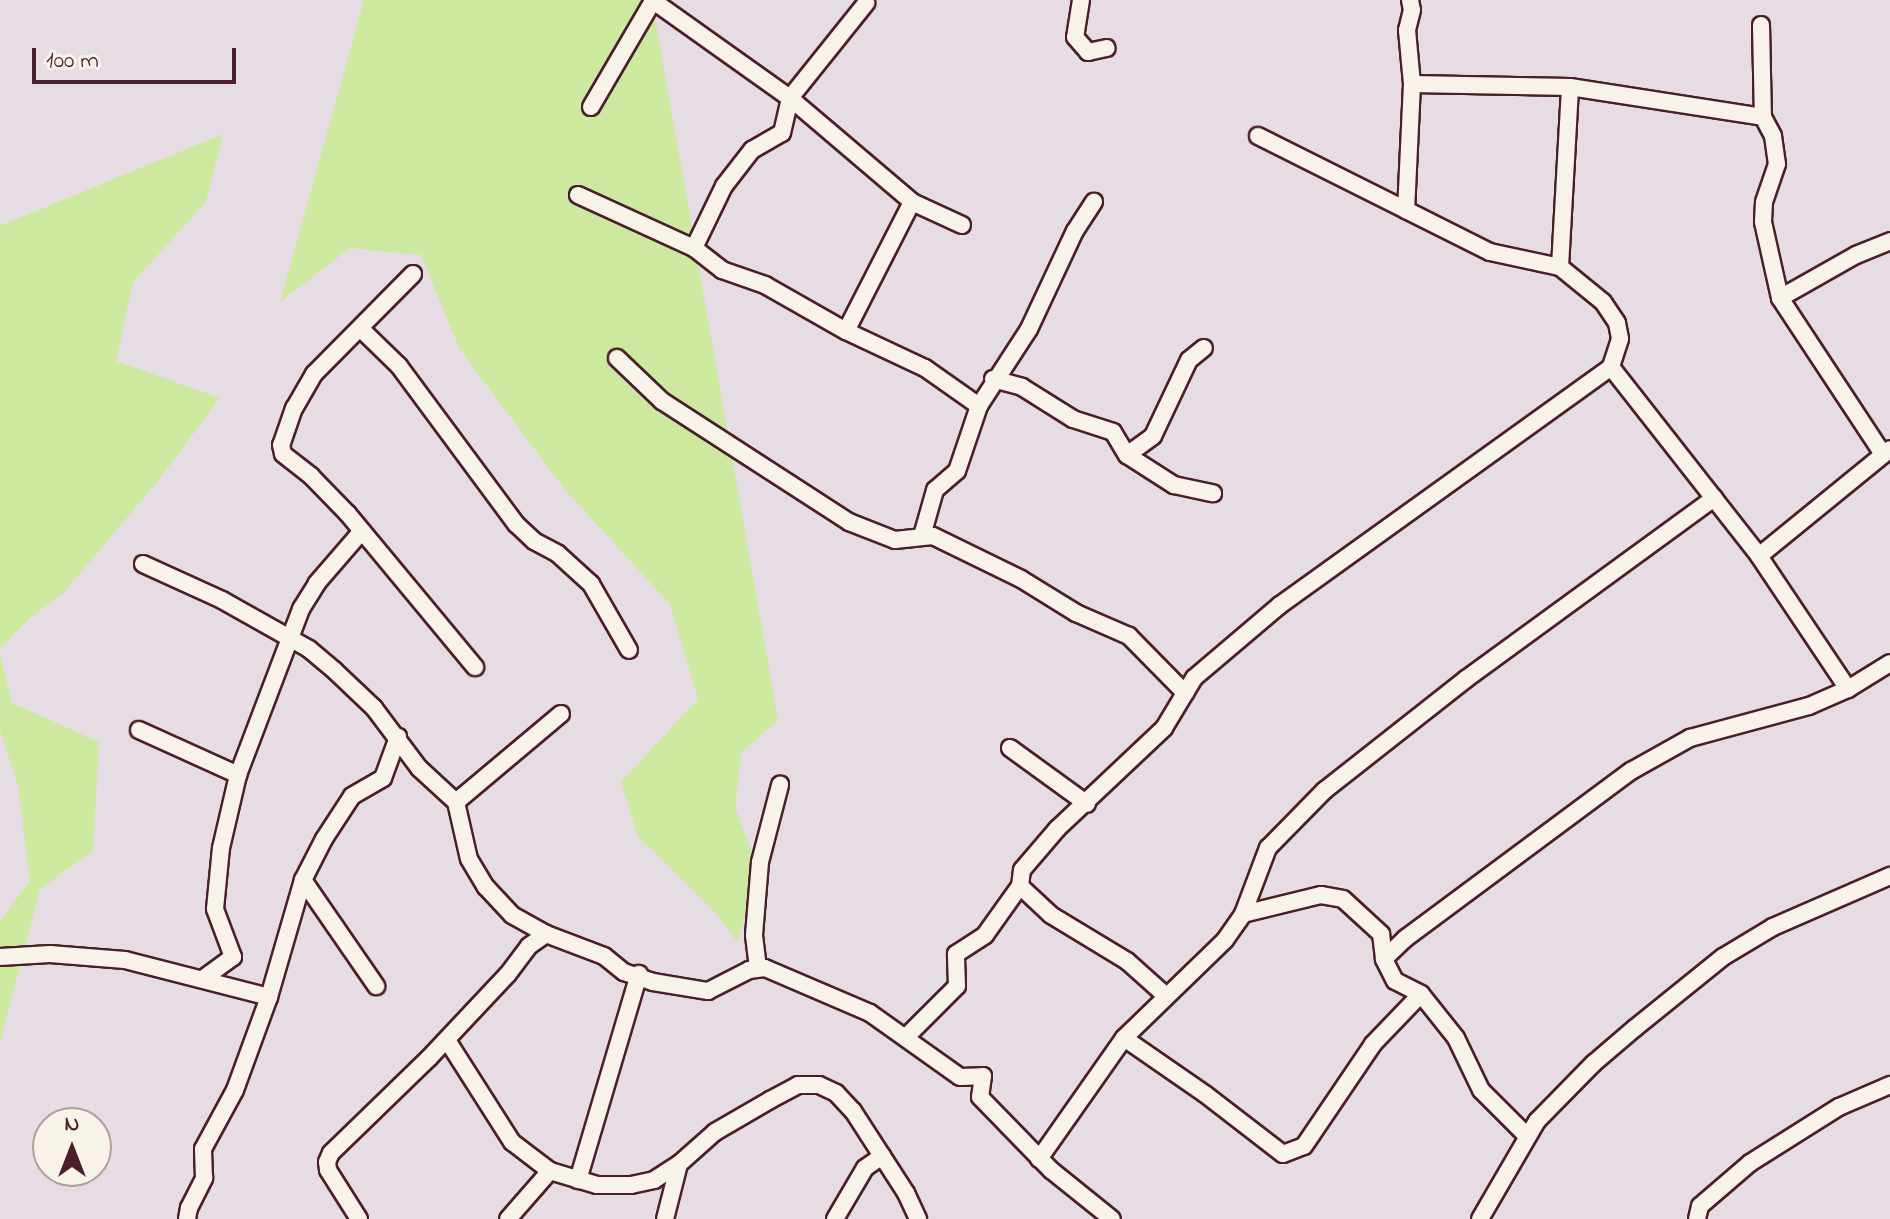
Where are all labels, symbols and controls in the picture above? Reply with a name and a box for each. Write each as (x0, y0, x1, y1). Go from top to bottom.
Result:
scale bar (36, 32, 240, 82)
text: 100 m (46, 44, 99, 79)
north arrow (32, 1107, 112, 1187)
text: N (65, 1109, 79, 1141)

